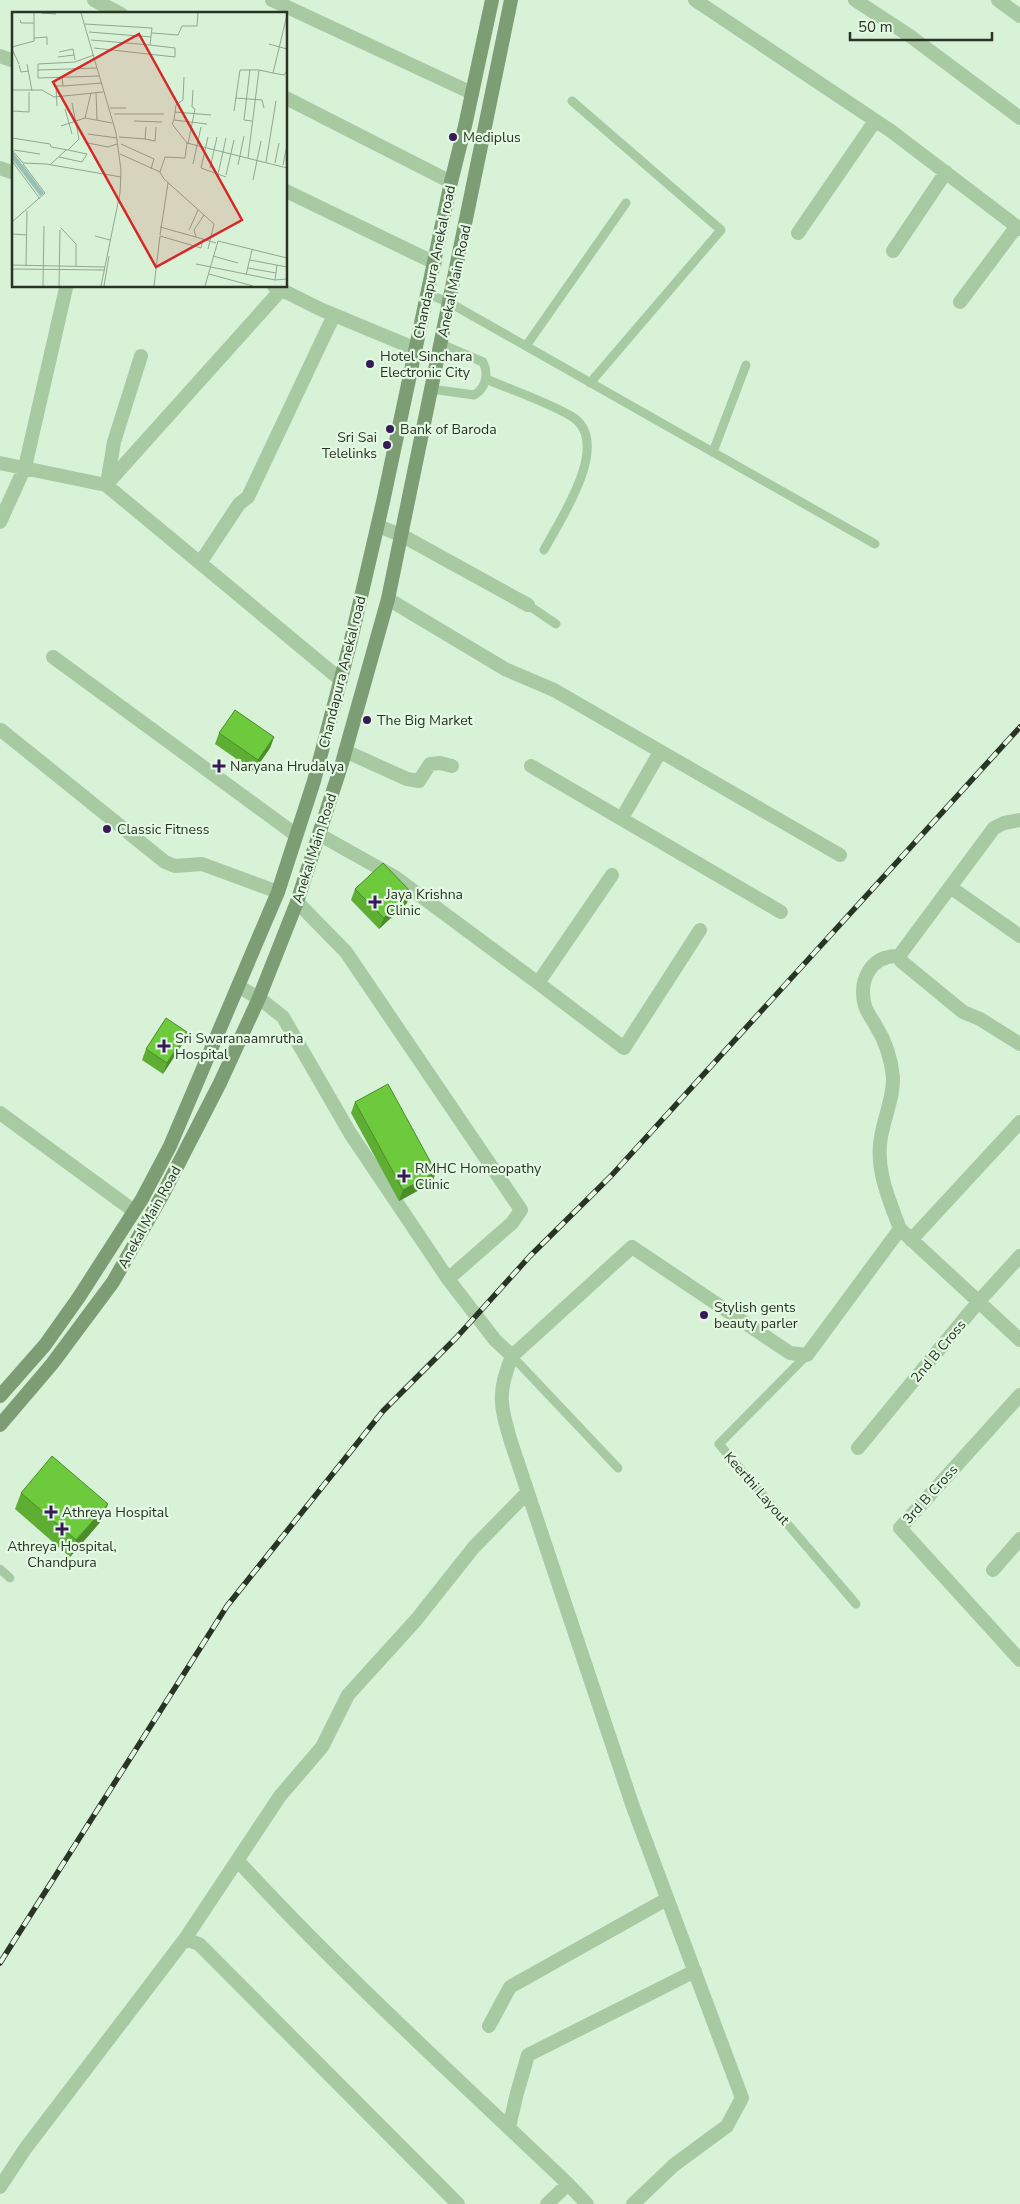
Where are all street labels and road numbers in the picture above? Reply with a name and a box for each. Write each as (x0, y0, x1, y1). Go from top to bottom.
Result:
street label: Chandapura Anekal road (409, 184, 460, 341)
street label: Anekal Main Road (433, 223, 476, 339)
street label: Chandapura Anekal road (314, 594, 371, 750)
street label: Anekal Main Road (288, 791, 341, 906)
street label: Anekal Main Road (113, 1163, 185, 1272)
street label: 2nd B Cross (906, 1316, 971, 1387)
street label: Keerthi Layout (720, 1448, 794, 1529)
street label: 3rd B Cross (899, 1460, 962, 1528)

